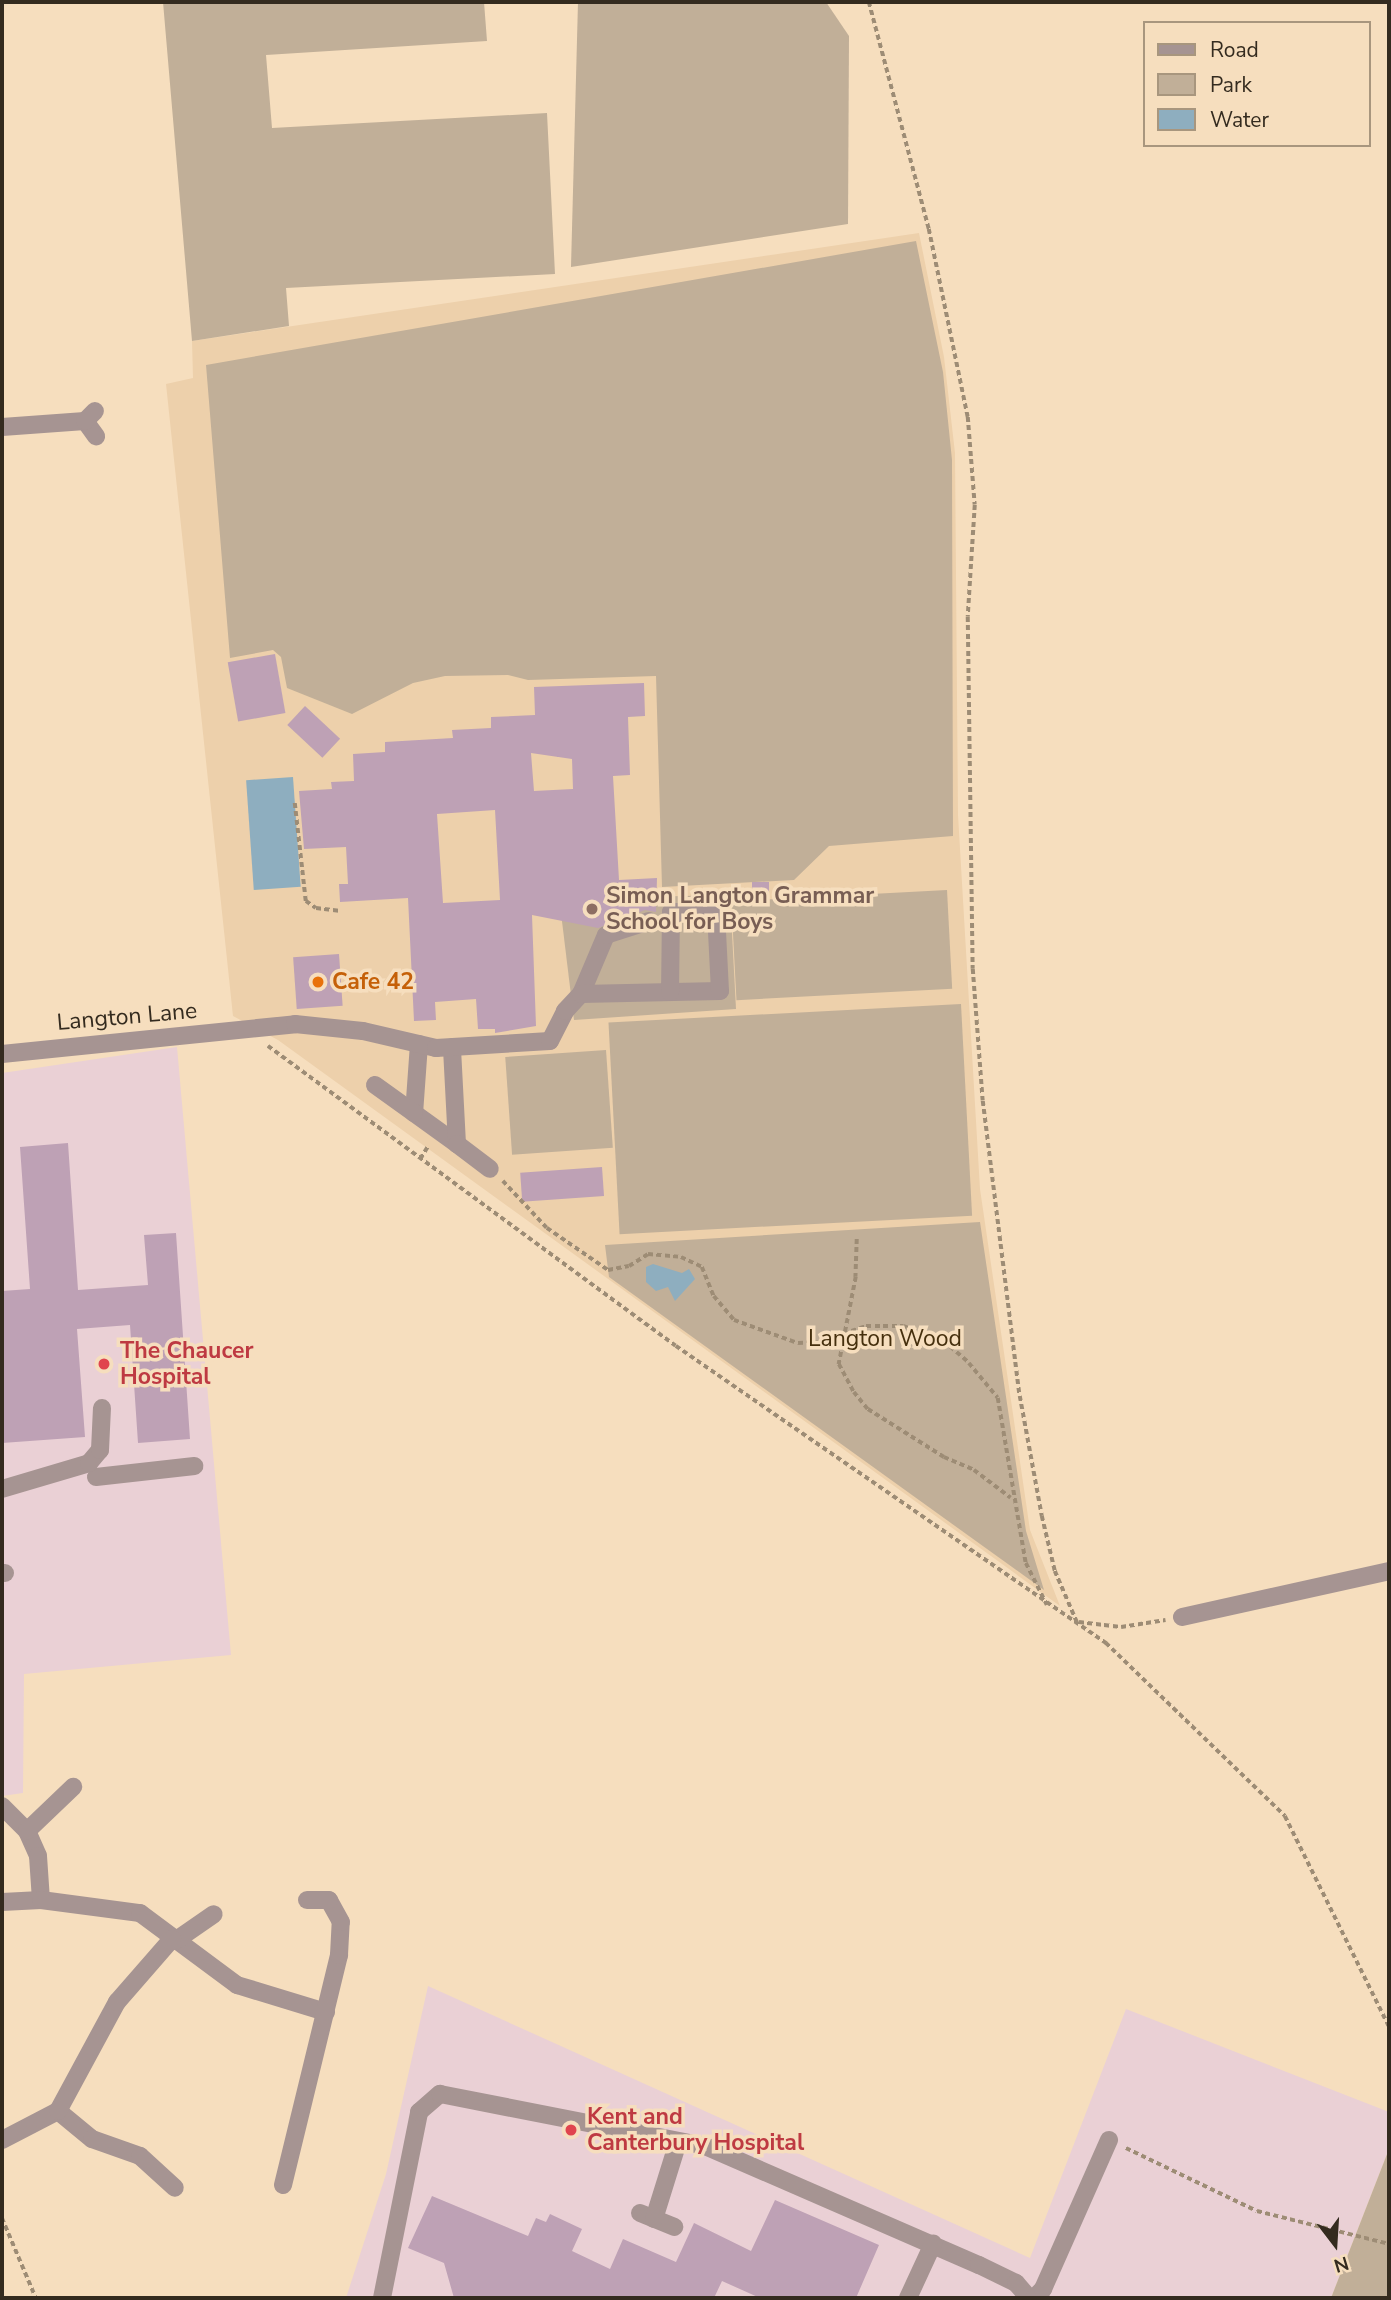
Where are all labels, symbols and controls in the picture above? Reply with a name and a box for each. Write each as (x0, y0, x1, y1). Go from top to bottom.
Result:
legend (1142, 21, 1370, 147)
text: Road (1210, 36, 1259, 64)
text: Park (1210, 71, 1252, 99)
text: Water (1210, 106, 1269, 134)
place label: Simon Langton Grammar School for Boys (606, 882, 874, 936)
marker: Simon Langton Grammar School for Boys (584, 901, 600, 917)
place label: Cafe 42 (332, 968, 414, 996)
marker: Cafe 42 (310, 974, 326, 990)
street label: Langton Lane (56, 997, 198, 1037)
park label: Langton Wood (808, 1325, 962, 1353)
place label: The Chaucer Hospital (120, 1337, 253, 1391)
marker: The Chaucer Hospital (94, 1354, 114, 1374)
place label: Kent and Canterbury Hospital (587, 2103, 804, 2157)
marker: Kent and Canterbury Hospital (561, 2120, 581, 2140)
north arrow (1300, 2209, 1370, 2279)
text: N (1331, 2250, 1352, 2279)

